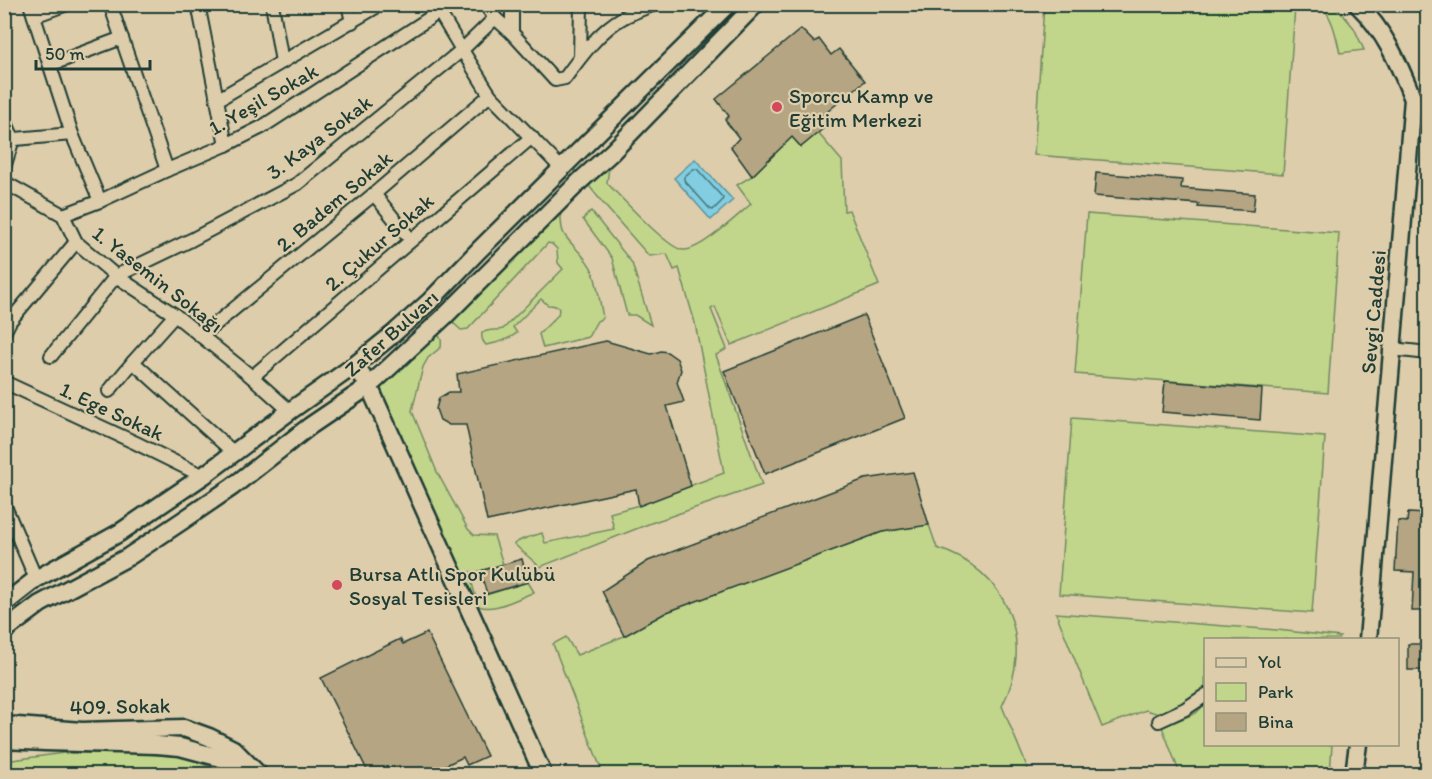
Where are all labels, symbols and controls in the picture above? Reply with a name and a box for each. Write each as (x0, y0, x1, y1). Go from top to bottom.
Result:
scale bar (36, 33, 150, 71)
text: 50 m (45, 43, 85, 65)
street label: 1. Yeşil Sokak (204, 58, 322, 140)
place label: Sporcu Kamp ve Eğitim Merkezi (789, 83, 933, 132)
street label: 3. Kaya Sokak (261, 89, 377, 185)
marker: Sporcu Kamp ve Eğitim Merkezi (770, 100, 784, 114)
street label: 2. Badem Sokak (271, 145, 397, 257)
street label: 2. Çukur Sokak (319, 188, 439, 296)
street label: 1. Yasemin Sokağı (88, 220, 228, 338)
street label: Sevgi Caddesi (1355, 249, 1391, 375)
street label: Zafer Bulvarı (339, 284, 443, 382)
street label: 1. Ege Sokak (56, 376, 168, 446)
place label: Bursa Atlı Spor Kulübü Sosyal Tesisleri (349, 561, 556, 610)
marker: Bursa Atlı Spor Kulübü Sosyal Tesisleri (330, 578, 344, 592)
legend (1204, 638, 1399, 746)
text: Yol (1258, 651, 1281, 673)
text: Park (1258, 681, 1293, 703)
street label: 409. Sokak (69, 693, 171, 719)
text: Bina (1258, 711, 1293, 733)

